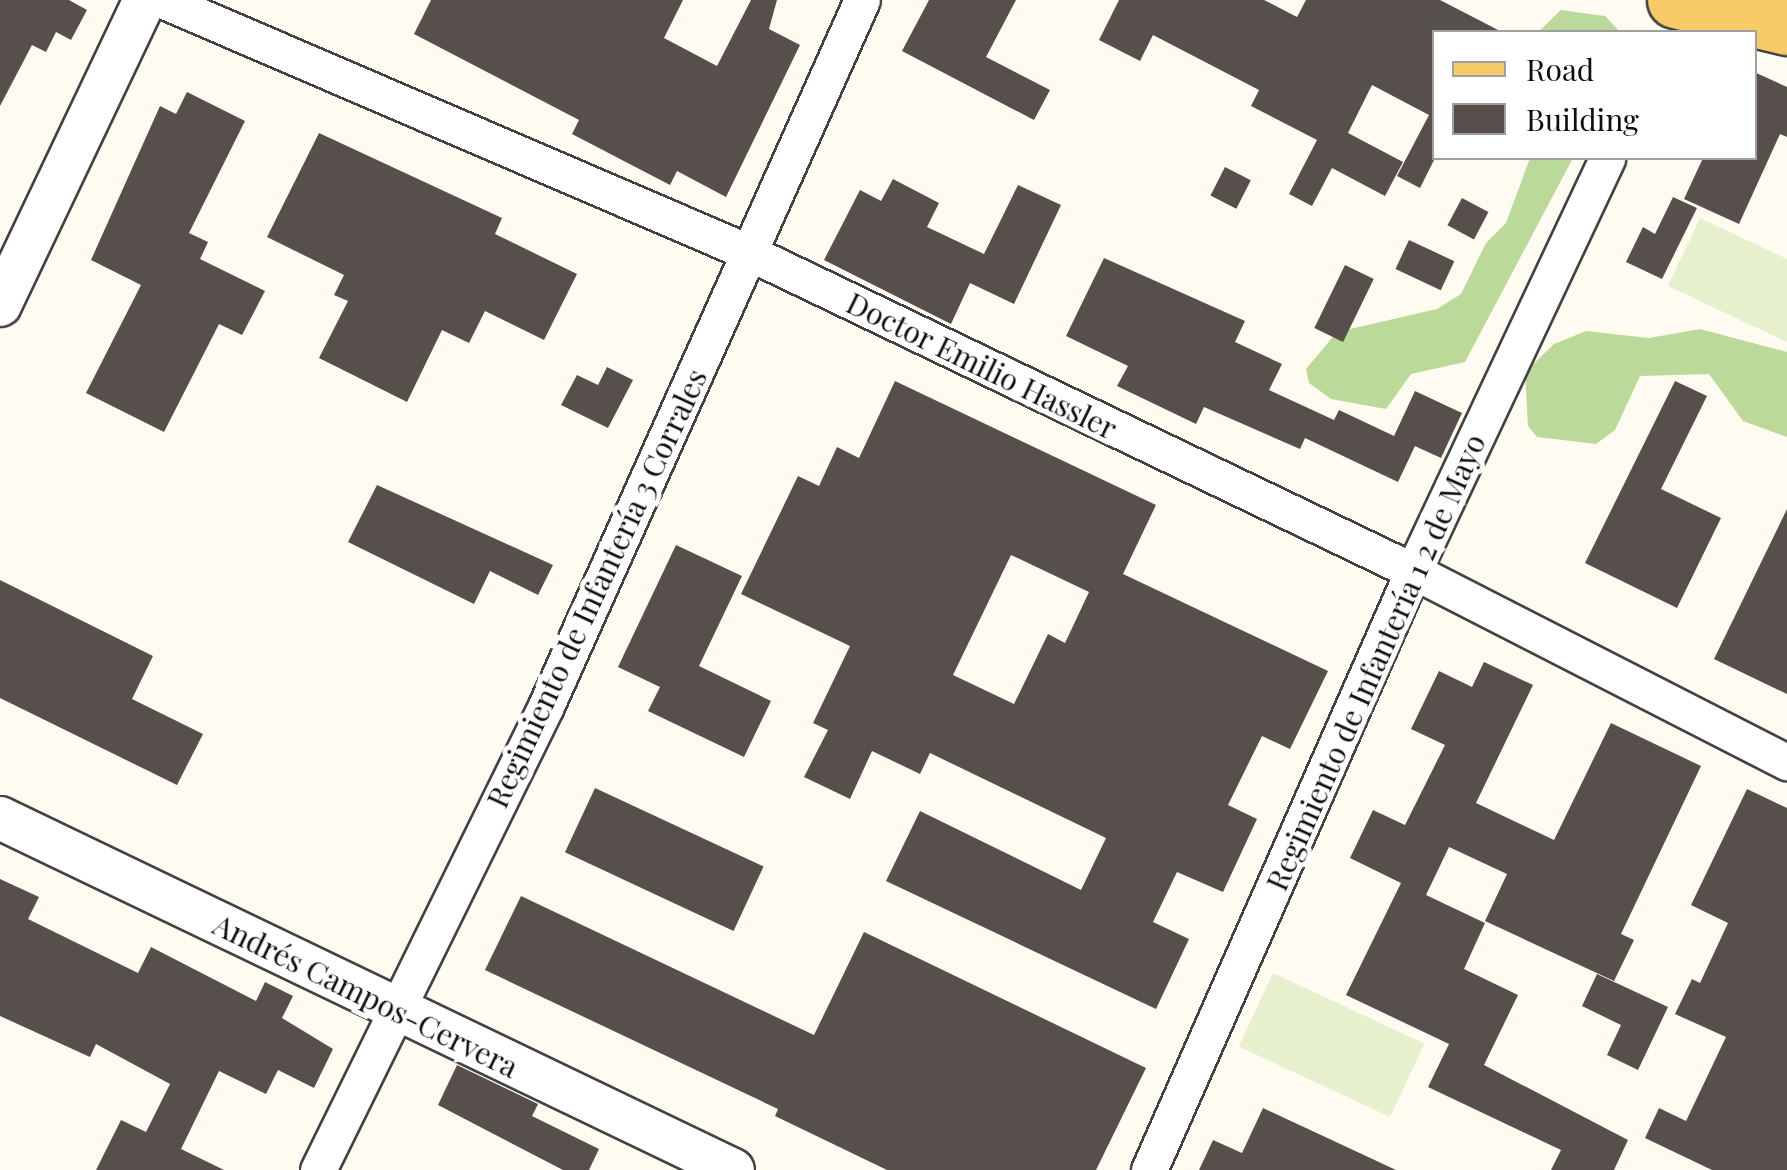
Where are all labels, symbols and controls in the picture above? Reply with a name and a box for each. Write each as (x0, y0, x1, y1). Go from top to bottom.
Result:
legend (1432, 30, 1757, 160)
text: Road (1526, 49, 1594, 89)
text: Building (1526, 99, 1639, 139)
street label: Doctor Emilio Hassler (841, 284, 1123, 446)
street label: Regimiento de Infantería 3 Corrales (478, 363, 714, 813)
street label: Regimiento de Infantería 1 2 de Mayo (1258, 428, 1492, 896)
street label: Andrés Campos-Cervera (208, 905, 524, 1085)

